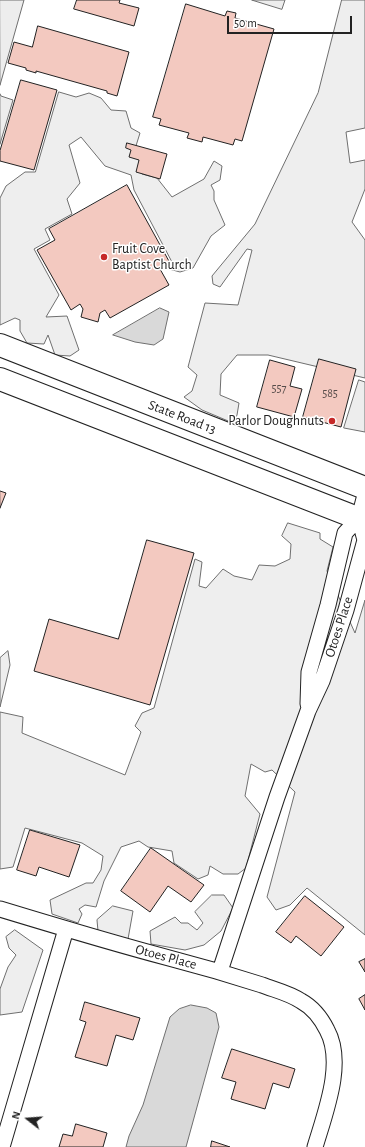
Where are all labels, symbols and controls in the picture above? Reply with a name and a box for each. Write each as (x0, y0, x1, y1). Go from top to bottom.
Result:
scale bar (229, 8, 354, 34)
text: 50 m (234, 17, 257, 29)
place label: Fruit Cove Baptist Church (112, 241, 192, 274)
marker: Fruit Cove Baptist Church (99, 252, 109, 262)
house number: 557 (271, 381, 287, 395)
house number: 585 (322, 386, 338, 400)
street label: State Road 13 (146, 396, 218, 438)
place label: Parlor Doughnuts (228, 413, 324, 429)
marker: Parlor Doughnuts (327, 416, 337, 426)
street label: Otoes Place (321, 594, 357, 660)
street label: Otoes Place (133, 941, 199, 973)
north arrow (8, 1099, 48, 1139)
text: N (10, 1110, 22, 1121)

